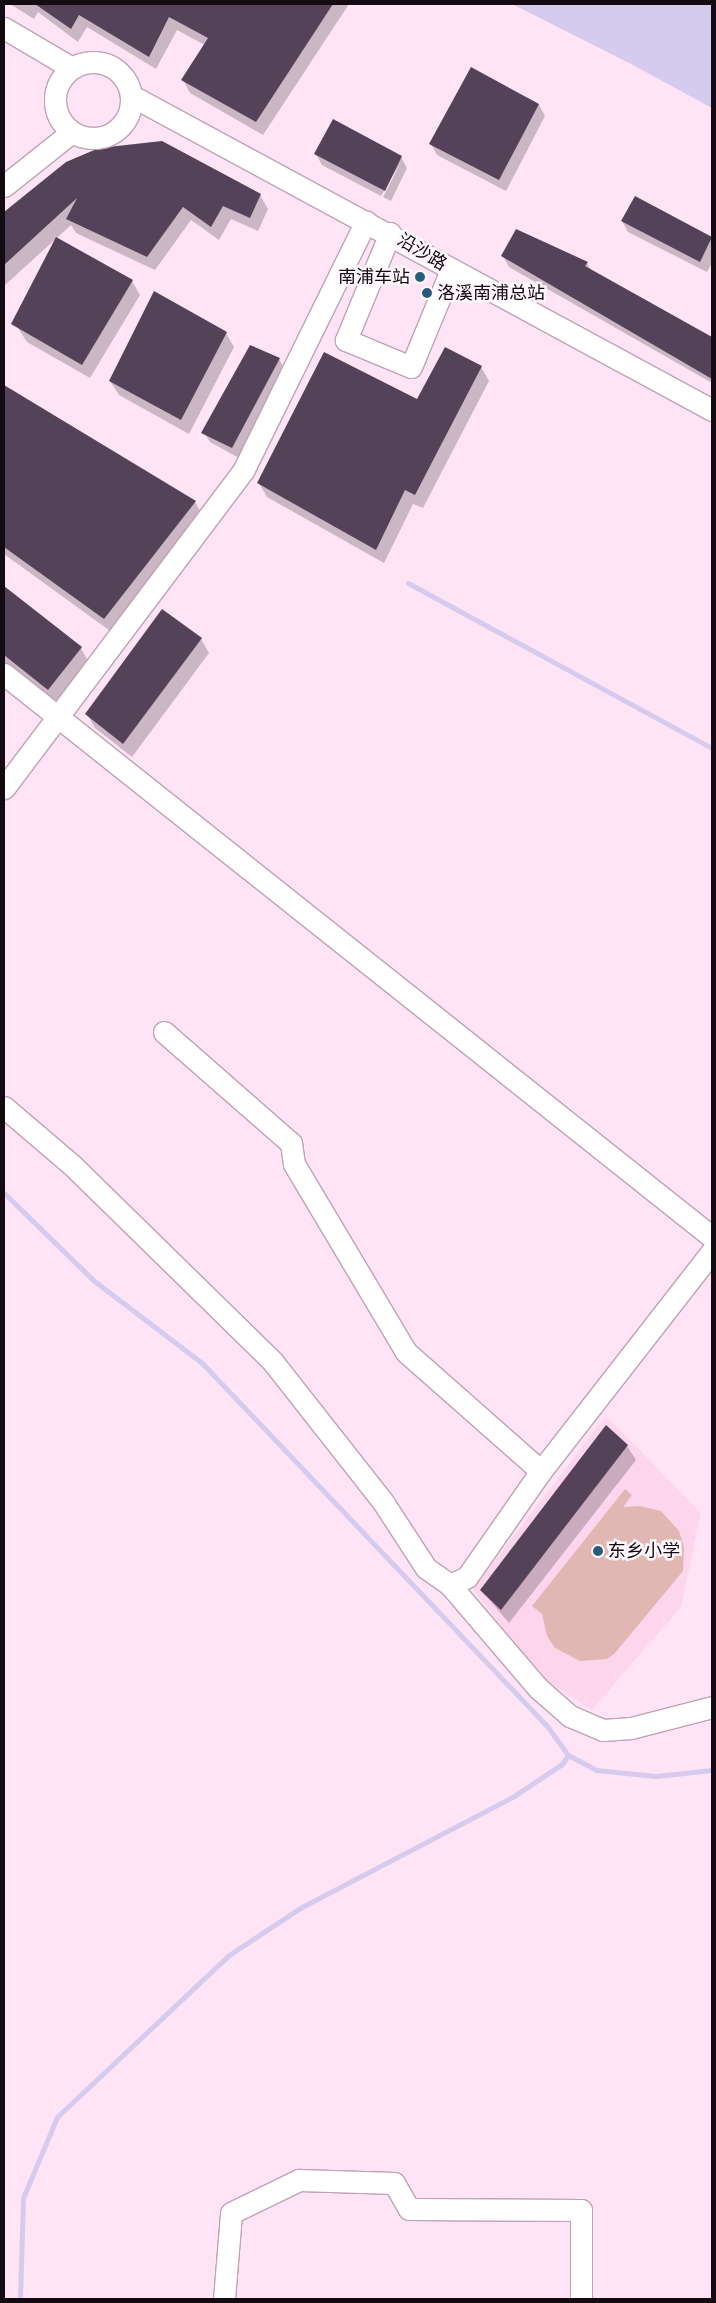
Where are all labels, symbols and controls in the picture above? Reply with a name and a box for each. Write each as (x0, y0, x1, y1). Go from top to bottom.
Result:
street label: 沿沙路 (393, 229, 451, 275)
place label: 南浦车站 (338, 266, 410, 288)
marker: 南浦车站 (414, 271, 426, 283)
place label: 洛溪南浦总站 (437, 282, 545, 304)
marker: 洛溪南浦总站 (421, 287, 433, 299)
place label: 东乡小学 (608, 1540, 680, 1562)
marker: 东乡小学 (592, 1545, 604, 1557)

